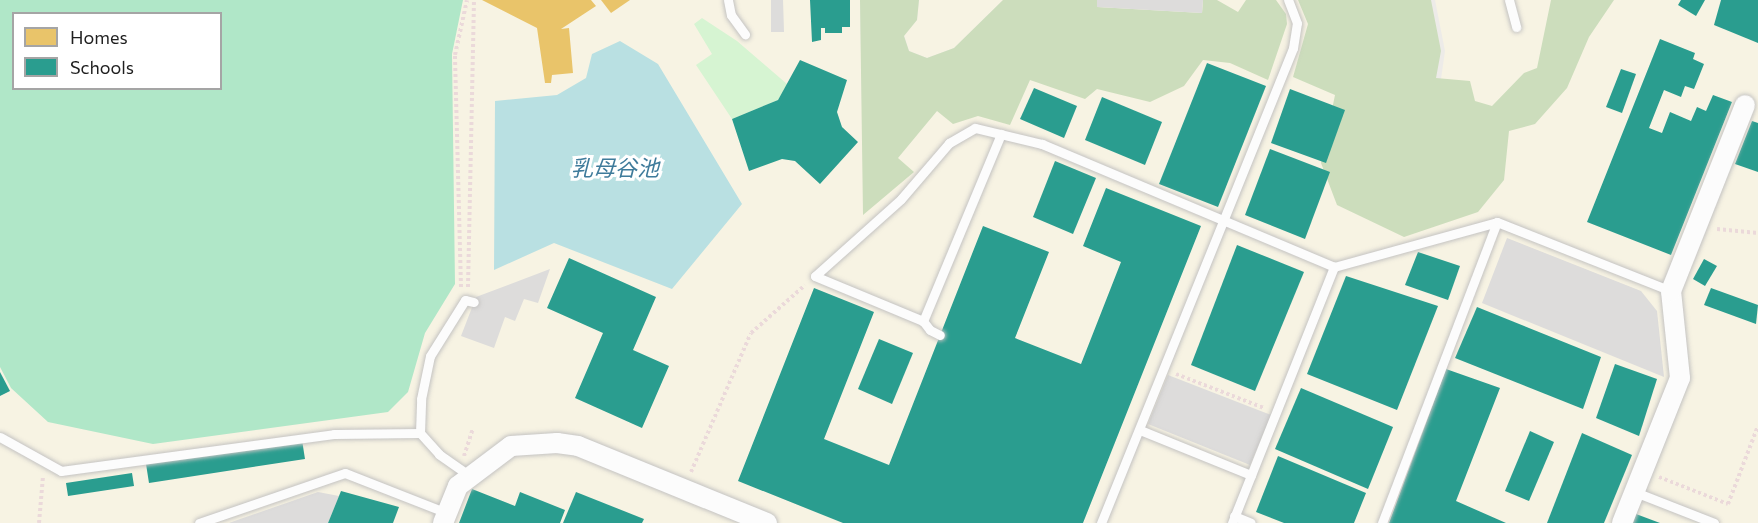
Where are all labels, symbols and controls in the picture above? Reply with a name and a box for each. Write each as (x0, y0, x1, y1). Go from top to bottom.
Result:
legend (12, 12, 222, 90)
text: Homes (70, 26, 128, 48)
text: Schools (70, 56, 134, 78)
water label: 乳母谷池 (571, 155, 659, 181)

